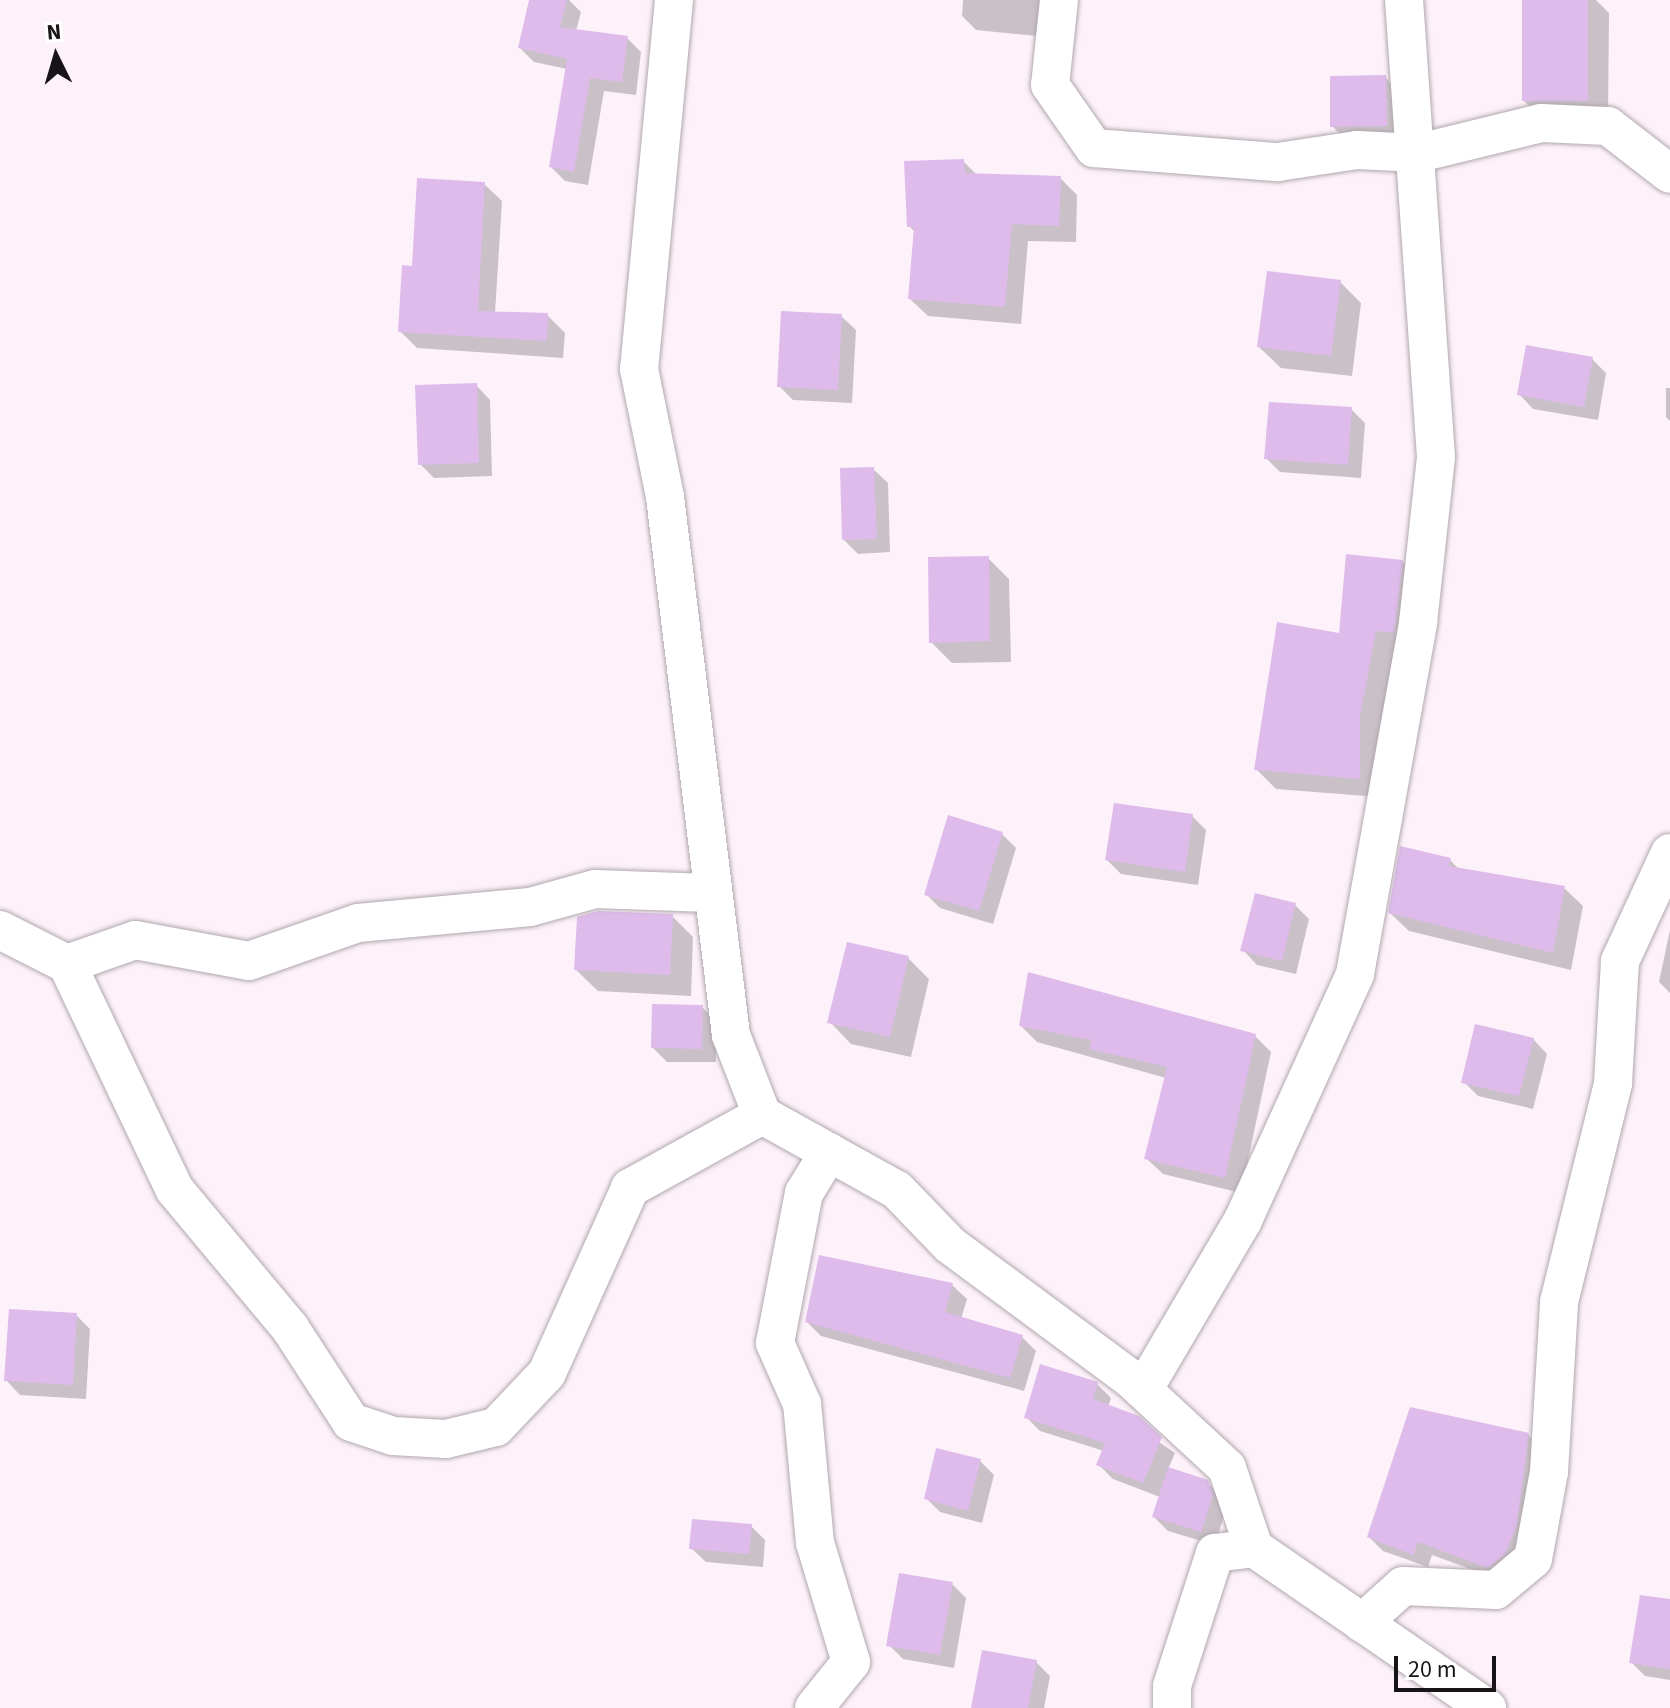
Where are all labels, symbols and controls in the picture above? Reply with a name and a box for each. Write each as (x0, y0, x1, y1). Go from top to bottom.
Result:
north arrow (16, 16, 96, 96)
text: N (45, 16, 63, 49)
scale bar (1398, 1640, 1500, 1690)
text: 20 m (1408, 1652, 1457, 1687)

